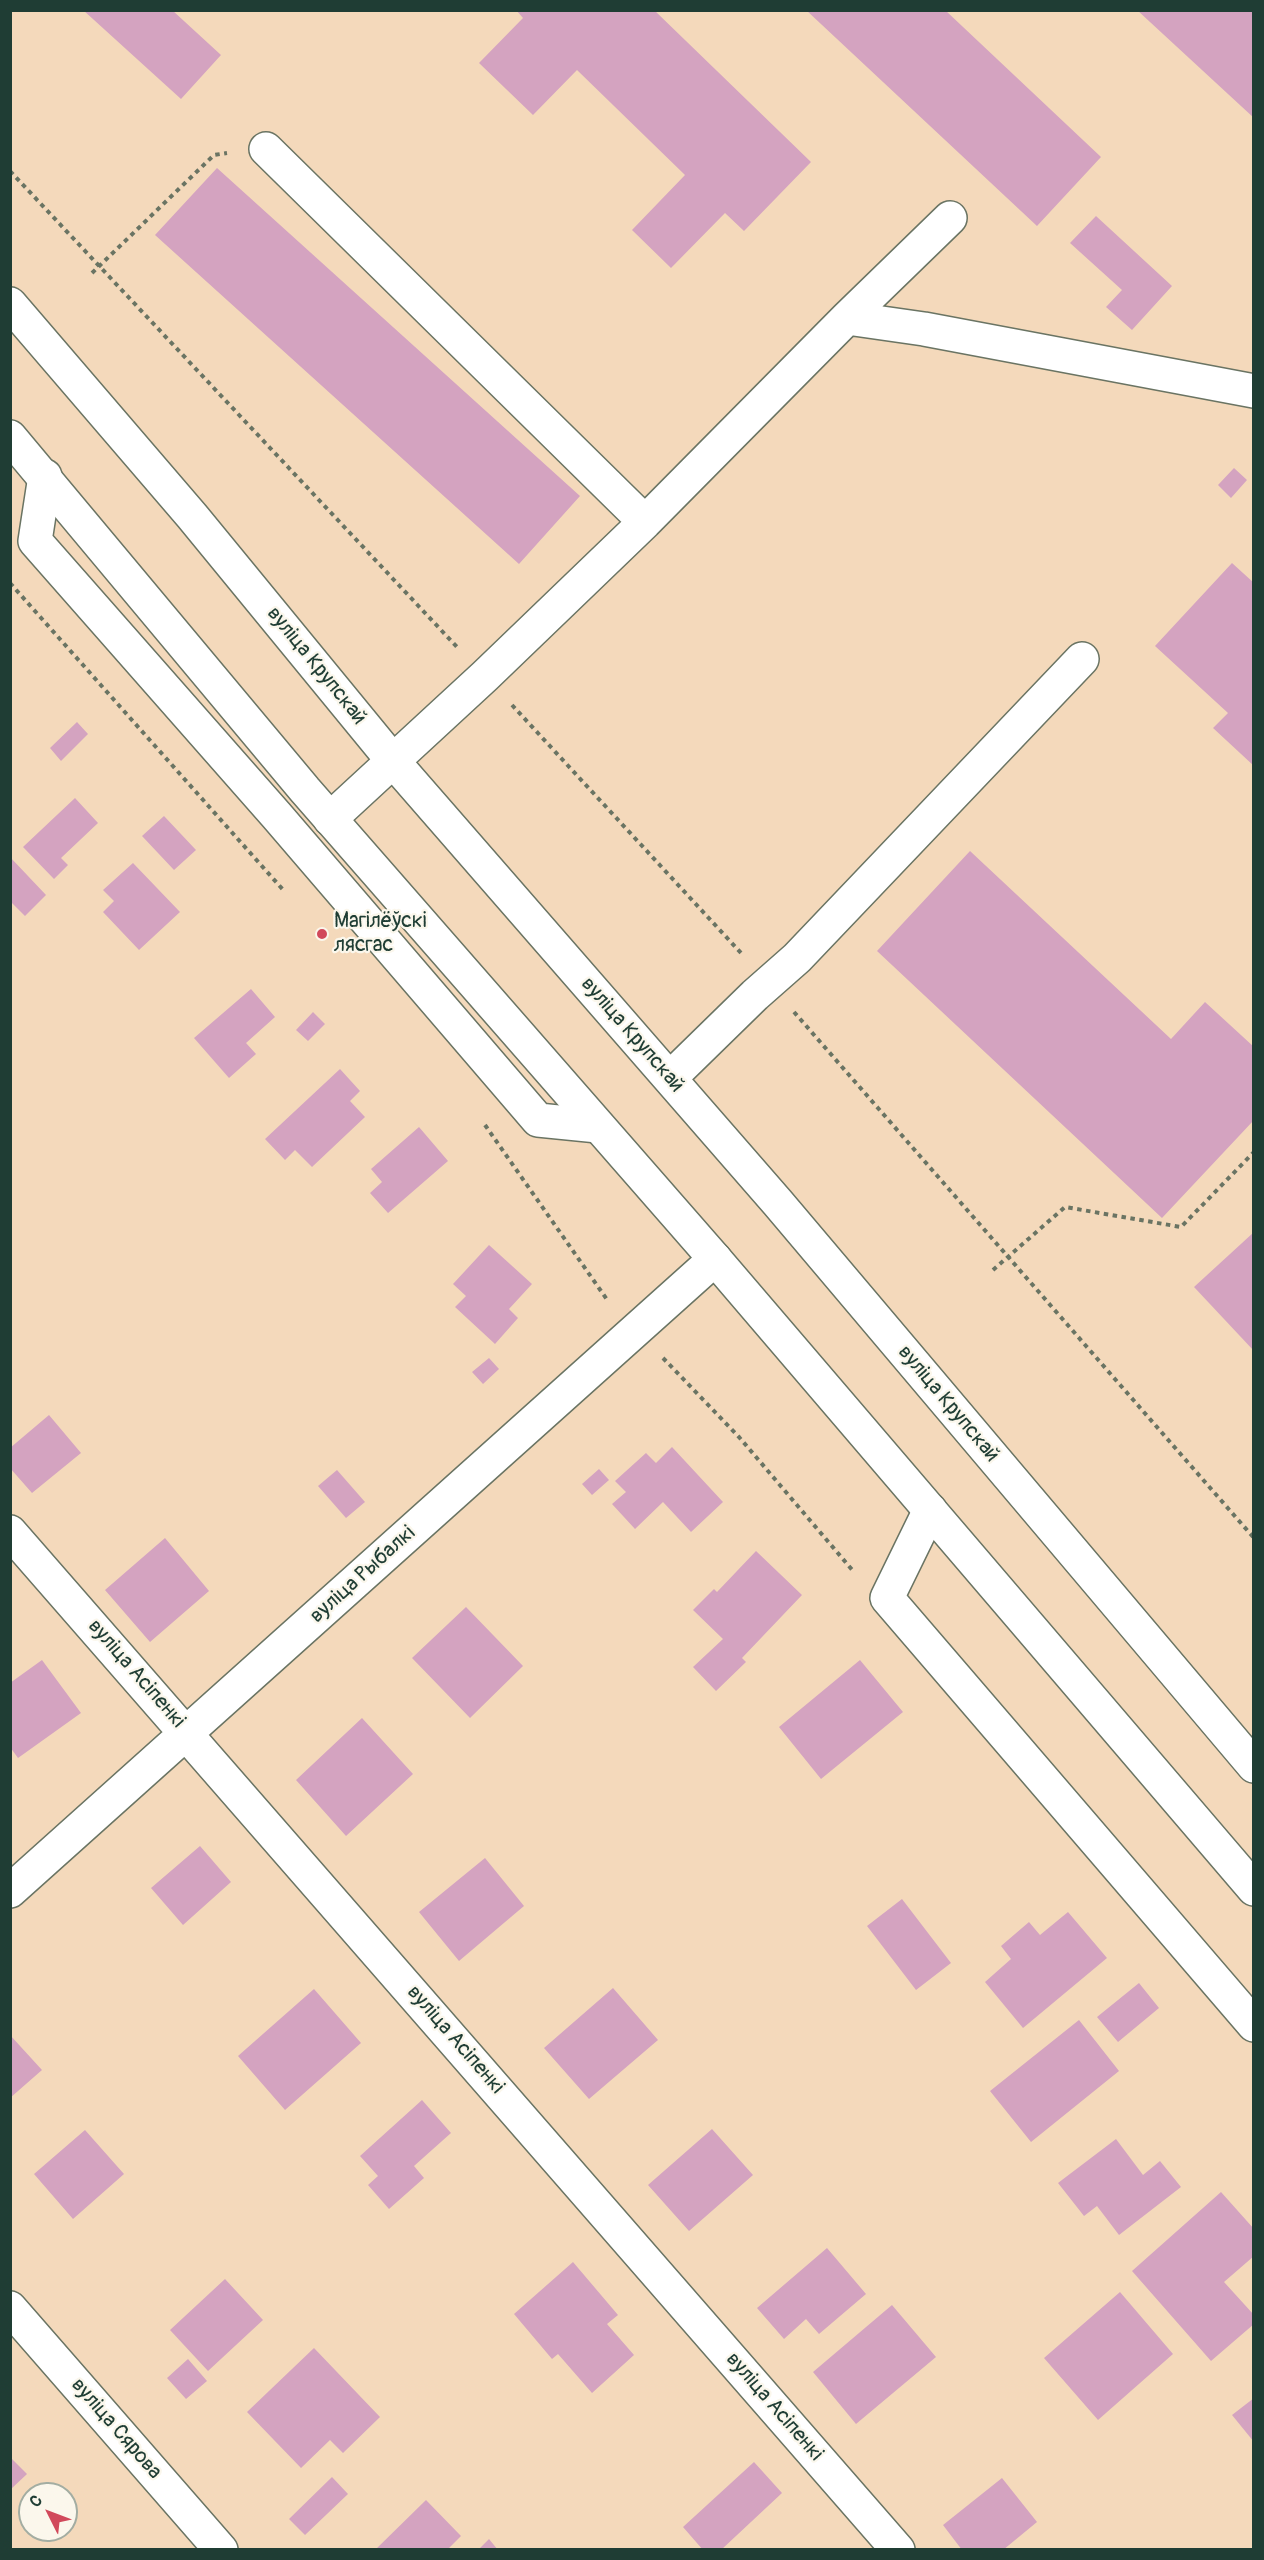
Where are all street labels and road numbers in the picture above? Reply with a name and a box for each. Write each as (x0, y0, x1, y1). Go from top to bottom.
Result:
street label: вуліца Крупскай (261, 602, 371, 730)
street label: вуліца Крупскай (575, 972, 689, 1098)
street label: вуліца Крупскай (892, 1341, 1004, 1467)
street label: вуліца Рыбалкі (305, 1521, 421, 1629)
street label: вуліца Асіпенкі (82, 1615, 190, 1733)
street label: вуліца Асіпенкі (401, 1981, 509, 2099)
street label: вуліца Асіпенкі (720, 2348, 828, 2466)
street label: вуліца Сярова (65, 2373, 167, 2485)

